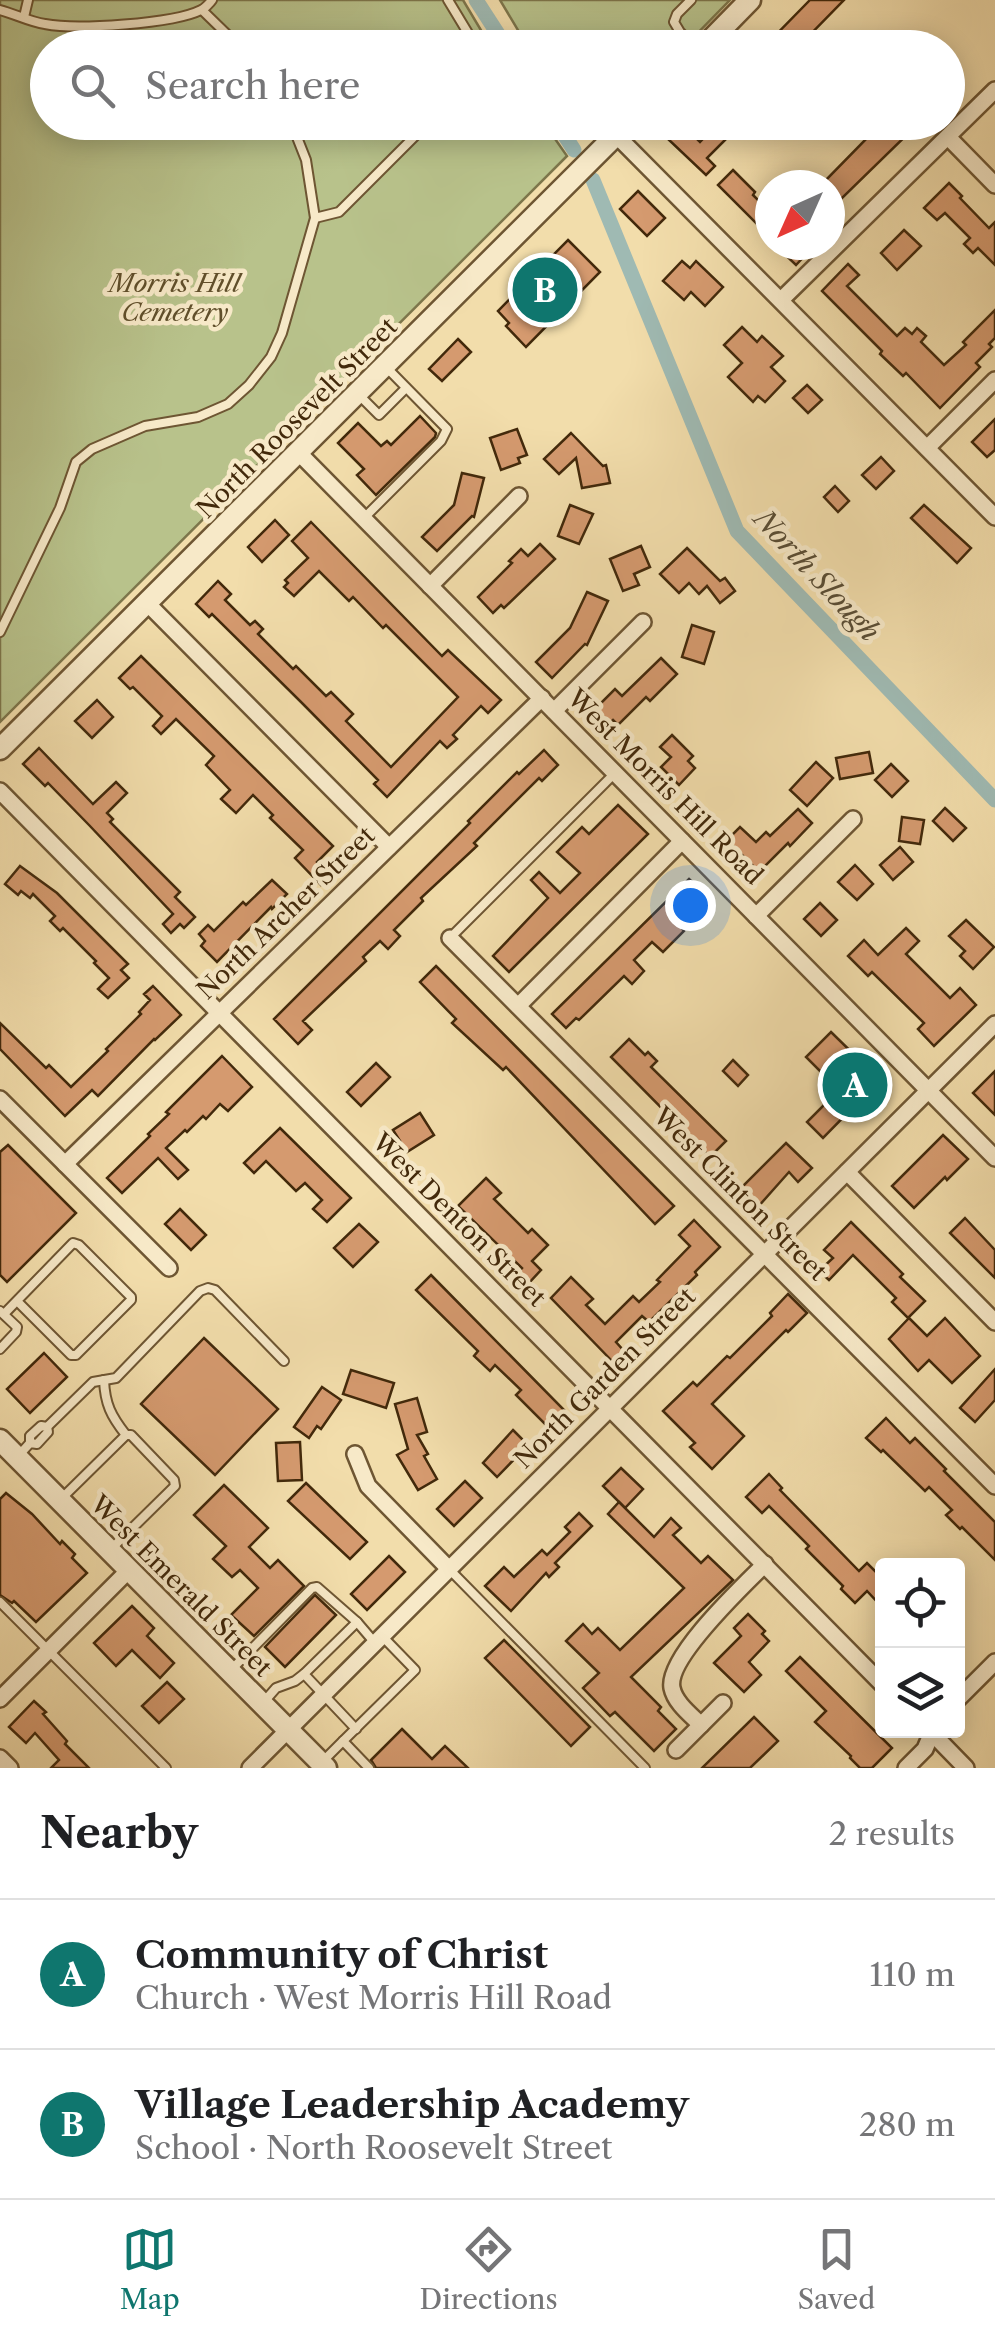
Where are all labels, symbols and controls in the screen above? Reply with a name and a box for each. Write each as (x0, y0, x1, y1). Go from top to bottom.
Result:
search box (30, 30, 965, 140)
icon: search (65, 58, 120, 113)
text: Search here (145, 62, 360, 109)
north arrow (755, 170, 845, 260)
pin: B (512, 252, 578, 328)
park label: Morris Hill Cemetery (106, 268, 244, 328)
street label: North Roosevelt Street (190, 311, 404, 525)
water label: North Slough (746, 500, 887, 648)
street label: West Morris Hill Road (560, 682, 769, 891)
street label: North Archer Street (191, 820, 381, 1006)
your location (665, 880, 716, 931)
pin: A (822, 1048, 888, 1122)
street label: West Clinton Street (646, 1100, 833, 1287)
street label: West Denton Street (365, 1126, 552, 1313)
street label: North Garden Street (508, 1281, 702, 1475)
street label: West Emerald Street (83, 1488, 278, 1683)
map controls (875, 1558, 965, 1738)
button: locate (875, 1558, 965, 1648)
button: layers (875, 1648, 965, 1738)
text: Nearby (40, 1807, 198, 1859)
text: 2 results (829, 1814, 955, 1853)
text: Community of Christ (135, 1931, 548, 1978)
text: A (60, 1955, 85, 1994)
text: 110 m (869, 1955, 955, 1994)
text: Church · West Morris Hill Road (135, 1978, 612, 2017)
text: Village Leadership Academy (135, 2081, 689, 2128)
text: B (61, 2105, 84, 2144)
text: 280 m (859, 2105, 955, 2144)
text: School · North Roosevelt Street (135, 2128, 612, 2167)
tab: Map (120, 2222, 180, 2316)
tab: Directions (419, 2222, 558, 2316)
tab: Saved (797, 2222, 875, 2316)

